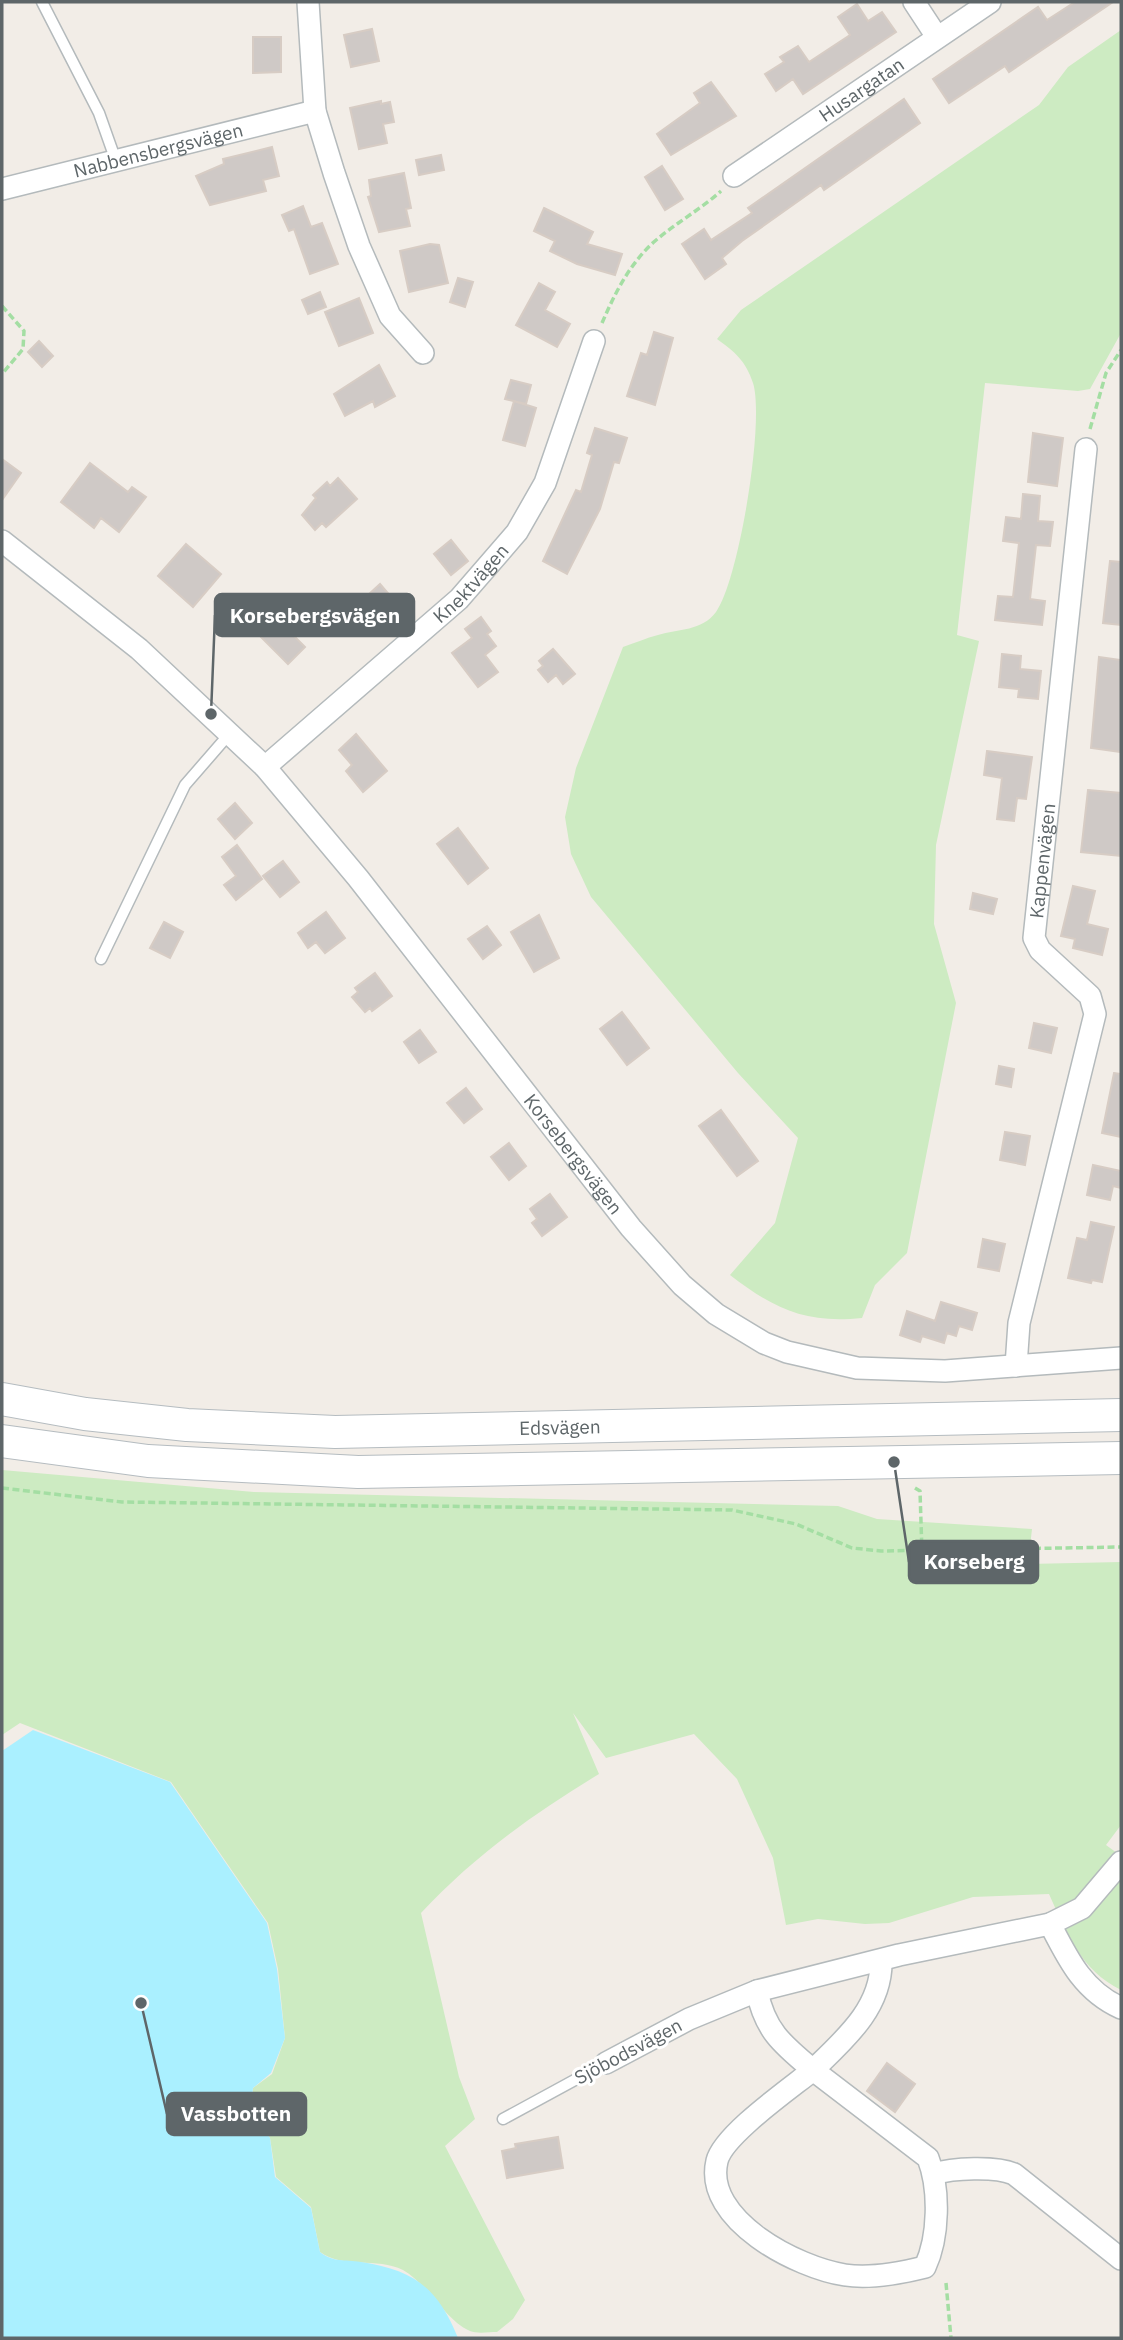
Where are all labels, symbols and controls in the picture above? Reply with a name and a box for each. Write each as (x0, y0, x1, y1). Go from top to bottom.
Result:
street label: Husargatan (814, 52, 909, 127)
street label: Nabbensbergsvägen (71, 117, 245, 183)
street label: Knektvägen (428, 539, 514, 628)
callout: Korsebergsvägen (215, 594, 414, 636)
text: Korsebergsvägen (230, 601, 400, 629)
street label: Kappenvägen (1024, 802, 1060, 920)
street label: Korsebergsvägen (519, 1089, 628, 1219)
street label: Edsvägen (519, 1414, 601, 1440)
callout: Korseberg (909, 1541, 1038, 1583)
text: Korseberg (923, 1547, 1025, 1575)
street label: Sjöbodsvägen (570, 2013, 686, 2089)
callout: Vassbotten (167, 2093, 306, 2135)
text: Vassbotten (181, 2099, 291, 2127)

